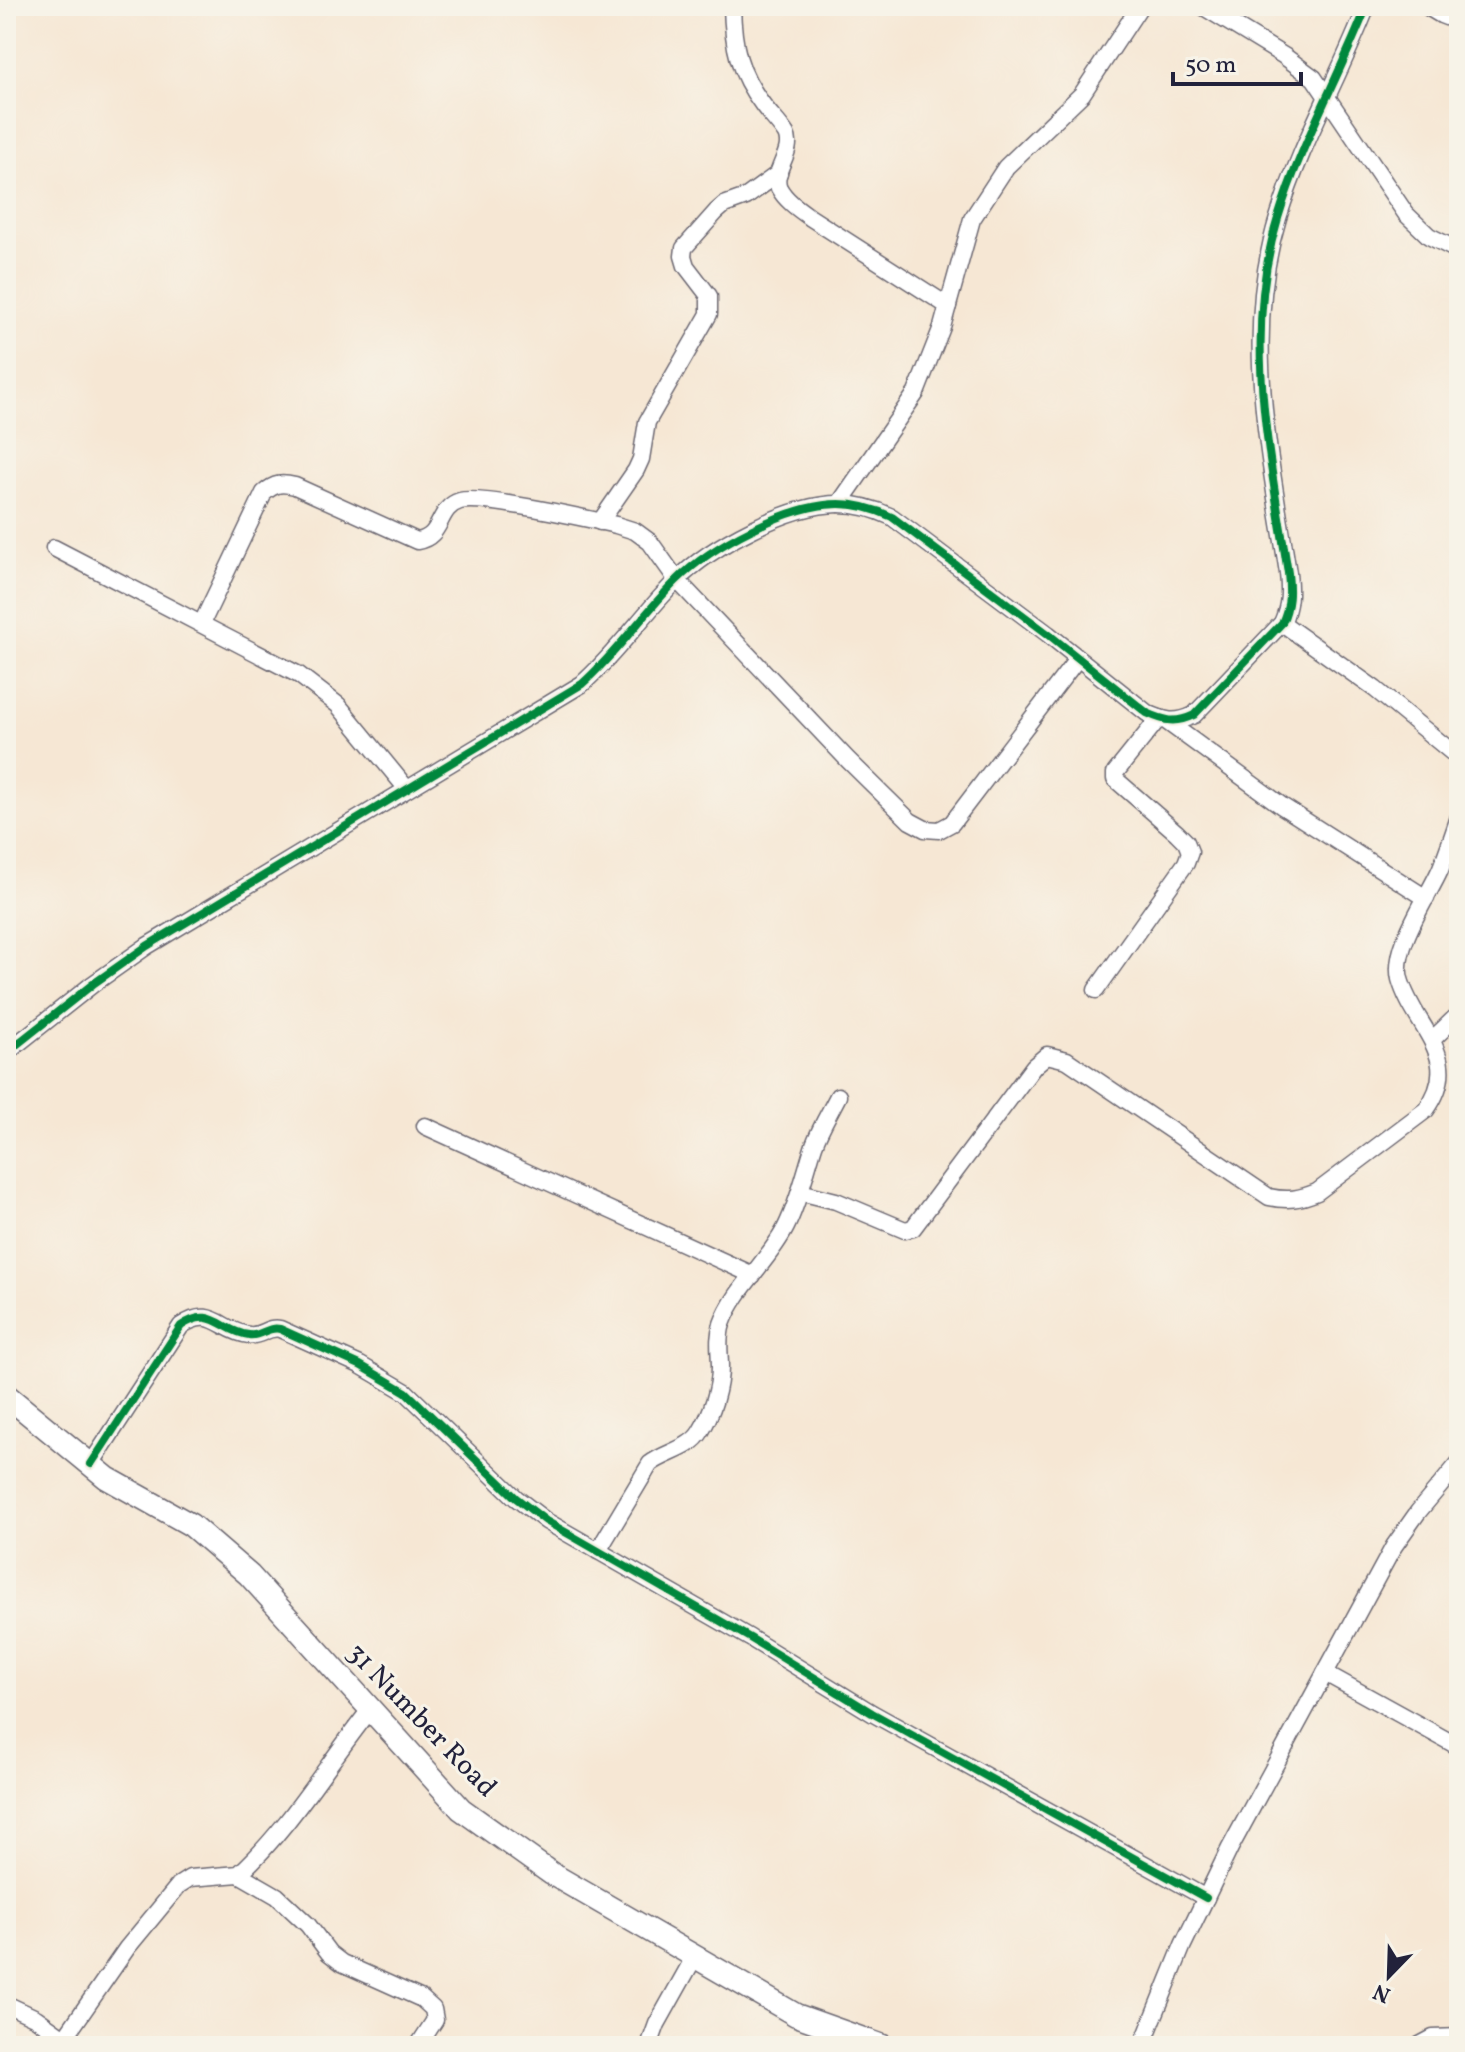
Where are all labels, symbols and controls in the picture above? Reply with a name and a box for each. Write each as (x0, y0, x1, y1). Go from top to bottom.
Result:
scale bar (1173, 36, 1301, 86)
text: 50 m (1185, 49, 1237, 83)
street label: 31 Number Road (337, 1635, 505, 1807)
north arrow (1349, 1936, 1429, 2016)
text: N (1369, 1975, 1396, 2009)

